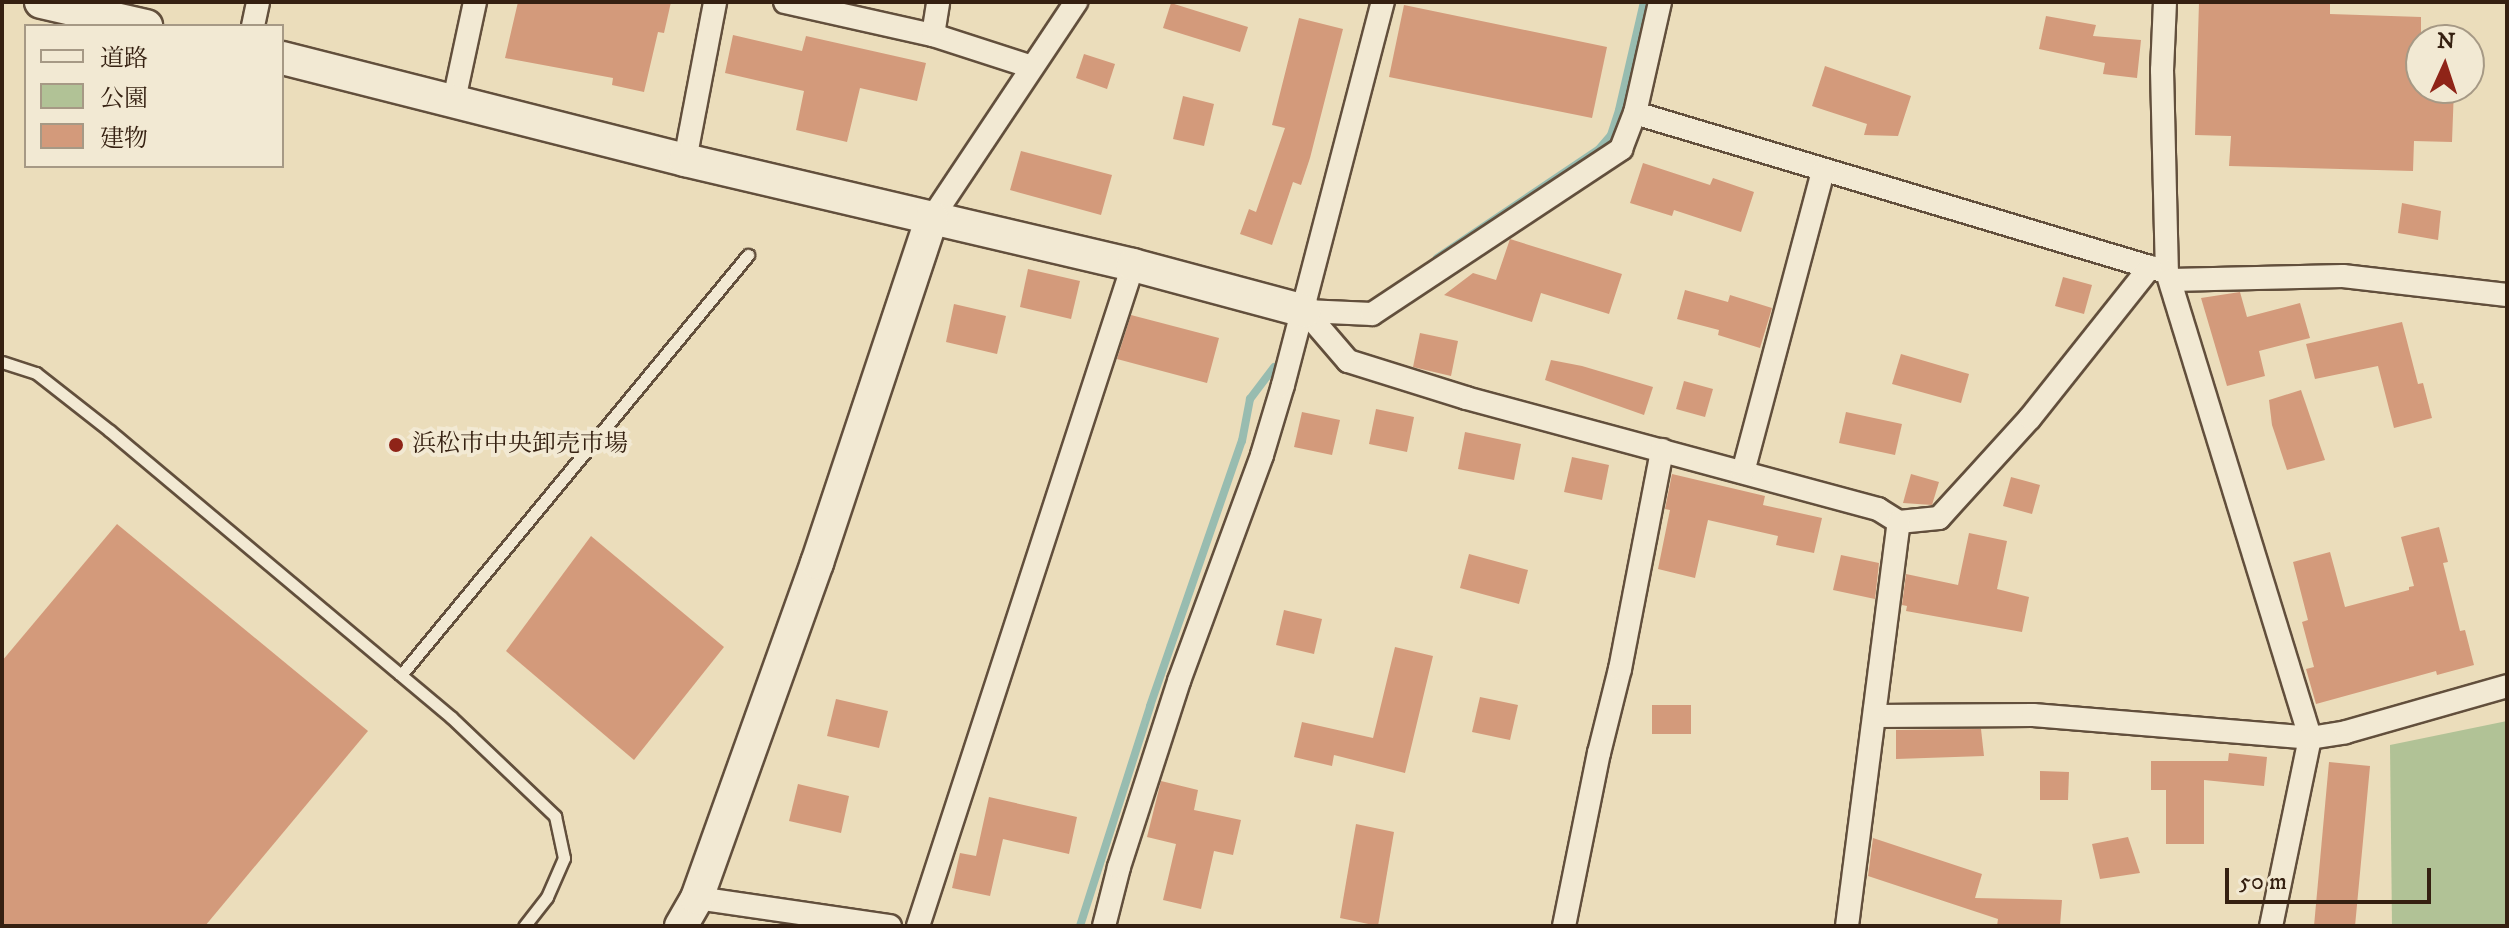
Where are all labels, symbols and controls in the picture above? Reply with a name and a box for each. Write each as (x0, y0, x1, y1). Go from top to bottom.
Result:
legend (24, 24, 284, 168)
north arrow (2405, 24, 2485, 104)
text: N (2436, 28, 2456, 55)
text: 道路 (100, 44, 148, 74)
text: 公園 (100, 84, 148, 114)
text: 建物 (100, 124, 148, 154)
place label: 浜松市中央卸売市場 (412, 431, 628, 459)
marker: 浜松市中央卸売市場 (387, 436, 405, 454)
scale bar (2229, 852, 2435, 902)
text: 50 m (2239, 867, 2287, 897)

